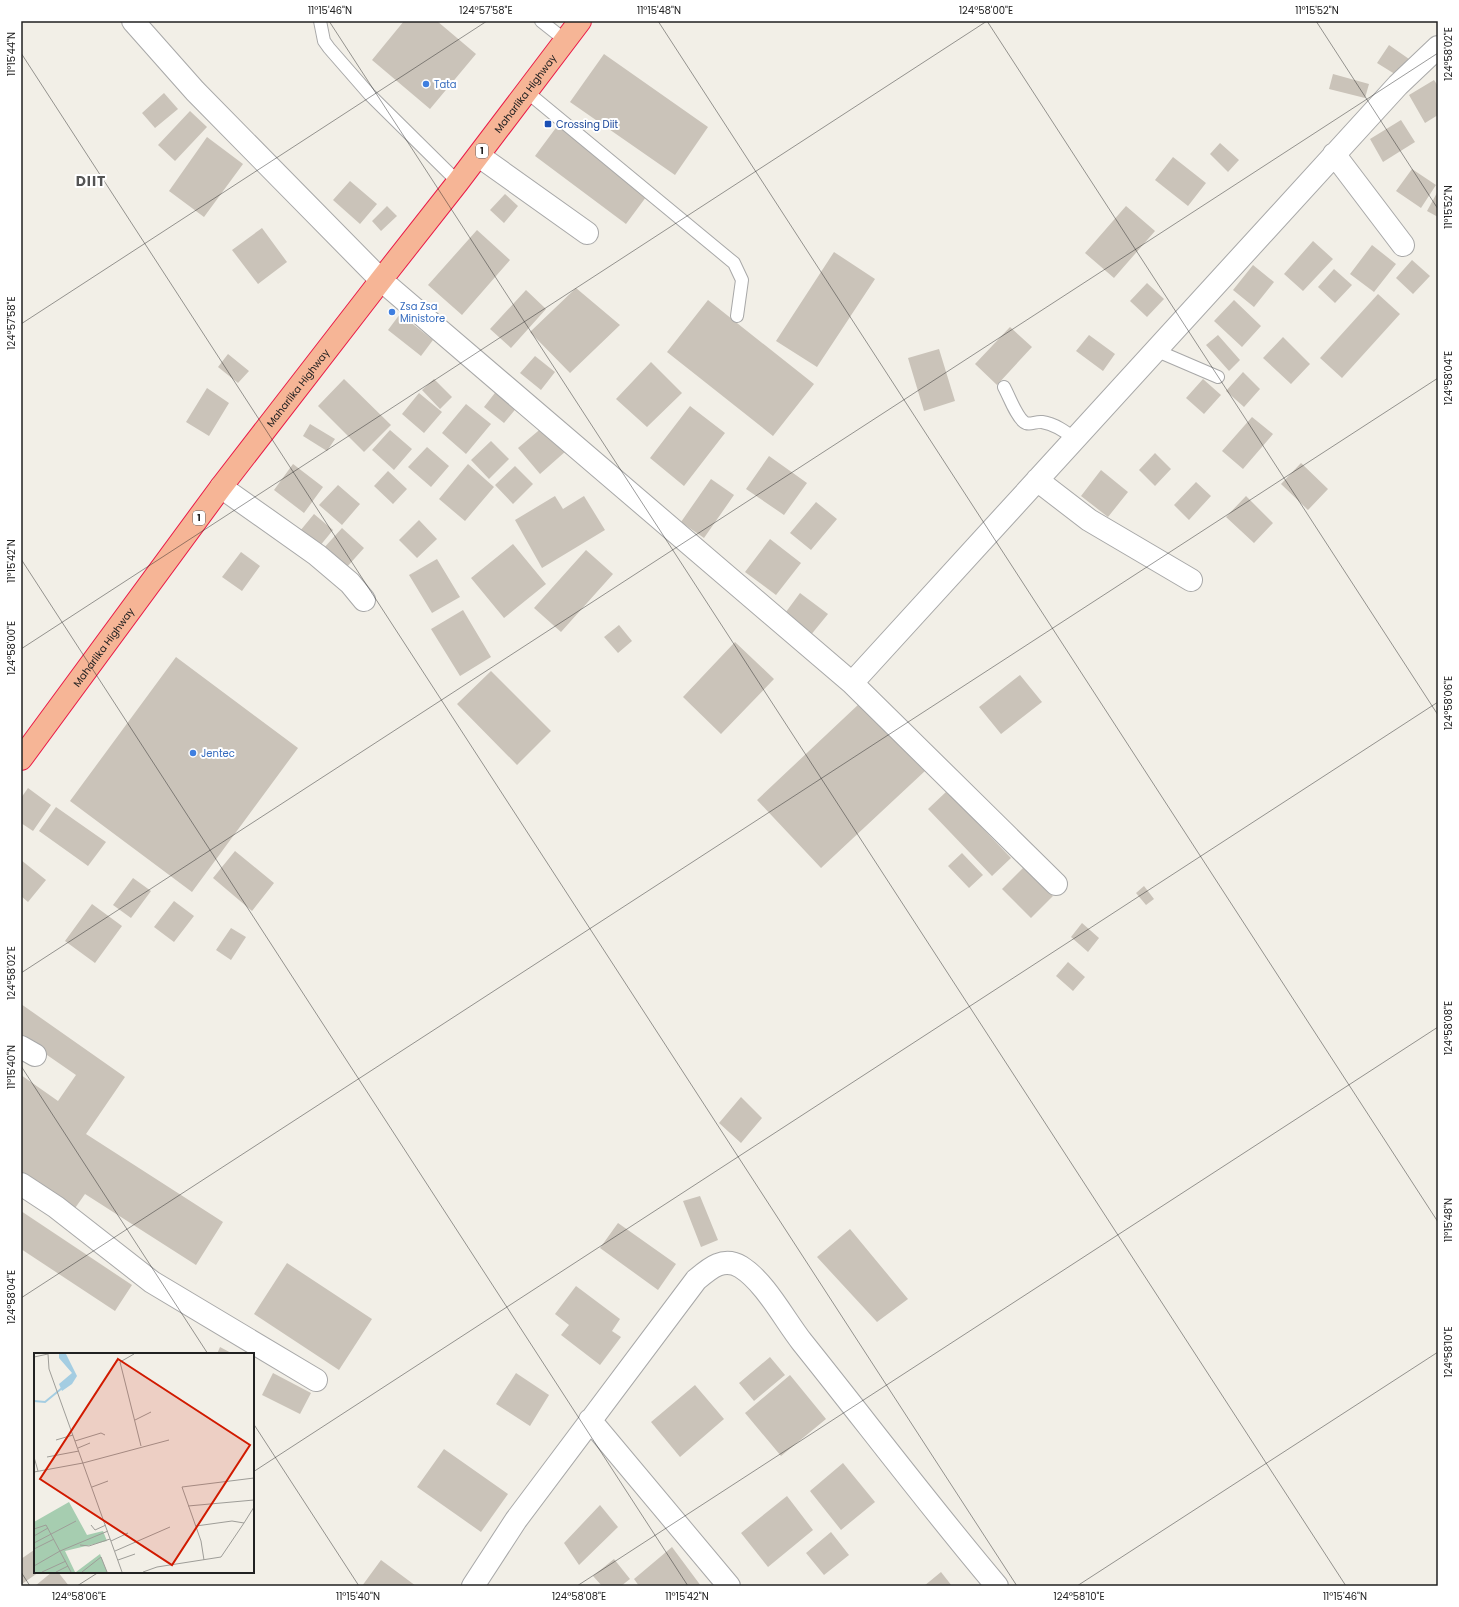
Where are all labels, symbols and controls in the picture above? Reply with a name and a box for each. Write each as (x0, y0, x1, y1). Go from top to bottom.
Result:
text: 11°15'46"N (308, 3, 352, 18)
text: 124°57'58"E (459, 3, 513, 18)
text: 11°15'48"N (637, 3, 681, 18)
text: 124°58'00"E (959, 3, 1013, 18)
text: 11°15'52"N (1295, 3, 1339, 18)
text: 124°58'02"E (1441, 27, 1456, 81)
text: 11°15'44"N (4, 32, 19, 76)
street label: Maharlika Highway (490, 51, 560, 136)
place label: Tata (434, 77, 457, 92)
marker: Tata (421, 79, 431, 89)
place label: Crossing Diit (556, 117, 619, 132)
marker: Crossing Diit (543, 119, 553, 129)
road number: 1 (476, 144, 488, 158)
district label: DIIT (76, 171, 106, 191)
text: 11°15'52"N (1441, 185, 1456, 229)
text: 124°57'58"E (4, 296, 19, 350)
place label: Zsa Zsa Ministore (400, 299, 445, 326)
marker: Zsa Zsa Ministore (387, 307, 397, 317)
street label: Maharlika Highway (263, 345, 333, 430)
text: 124°58'04"E (1441, 351, 1456, 405)
road number: 1 (193, 511, 205, 525)
text: 11°15'42"N (4, 539, 19, 583)
street label: Maharlika Highway (69, 604, 138, 690)
text: 124°58'00"E (4, 621, 19, 675)
text: 124°58'06"E (1441, 676, 1456, 730)
place label: Jentec (201, 746, 235, 761)
marker: Jentec (188, 748, 198, 758)
text: 124°58'02"E (4, 946, 19, 1000)
text: 124°58'08"E (1441, 1001, 1456, 1055)
text: 11°15'40"N (4, 1045, 19, 1089)
text: 11°15'48"N (1441, 1198, 1456, 1242)
text: 124°58'04"E (4, 1270, 19, 1324)
text: 124°58'10"E (1441, 1326, 1456, 1378)
inset map (34, 1353, 254, 1573)
text: 124°58'06"E (52, 1589, 106, 1604)
text: 11°15'40"N (336, 1589, 380, 1604)
text: 124°58'08"E (552, 1589, 606, 1604)
text: 11°15'42"N (665, 1589, 709, 1604)
text: 124°58'10"E (1053, 1589, 1105, 1604)
text: 11°15'46"N (1323, 1589, 1367, 1604)

